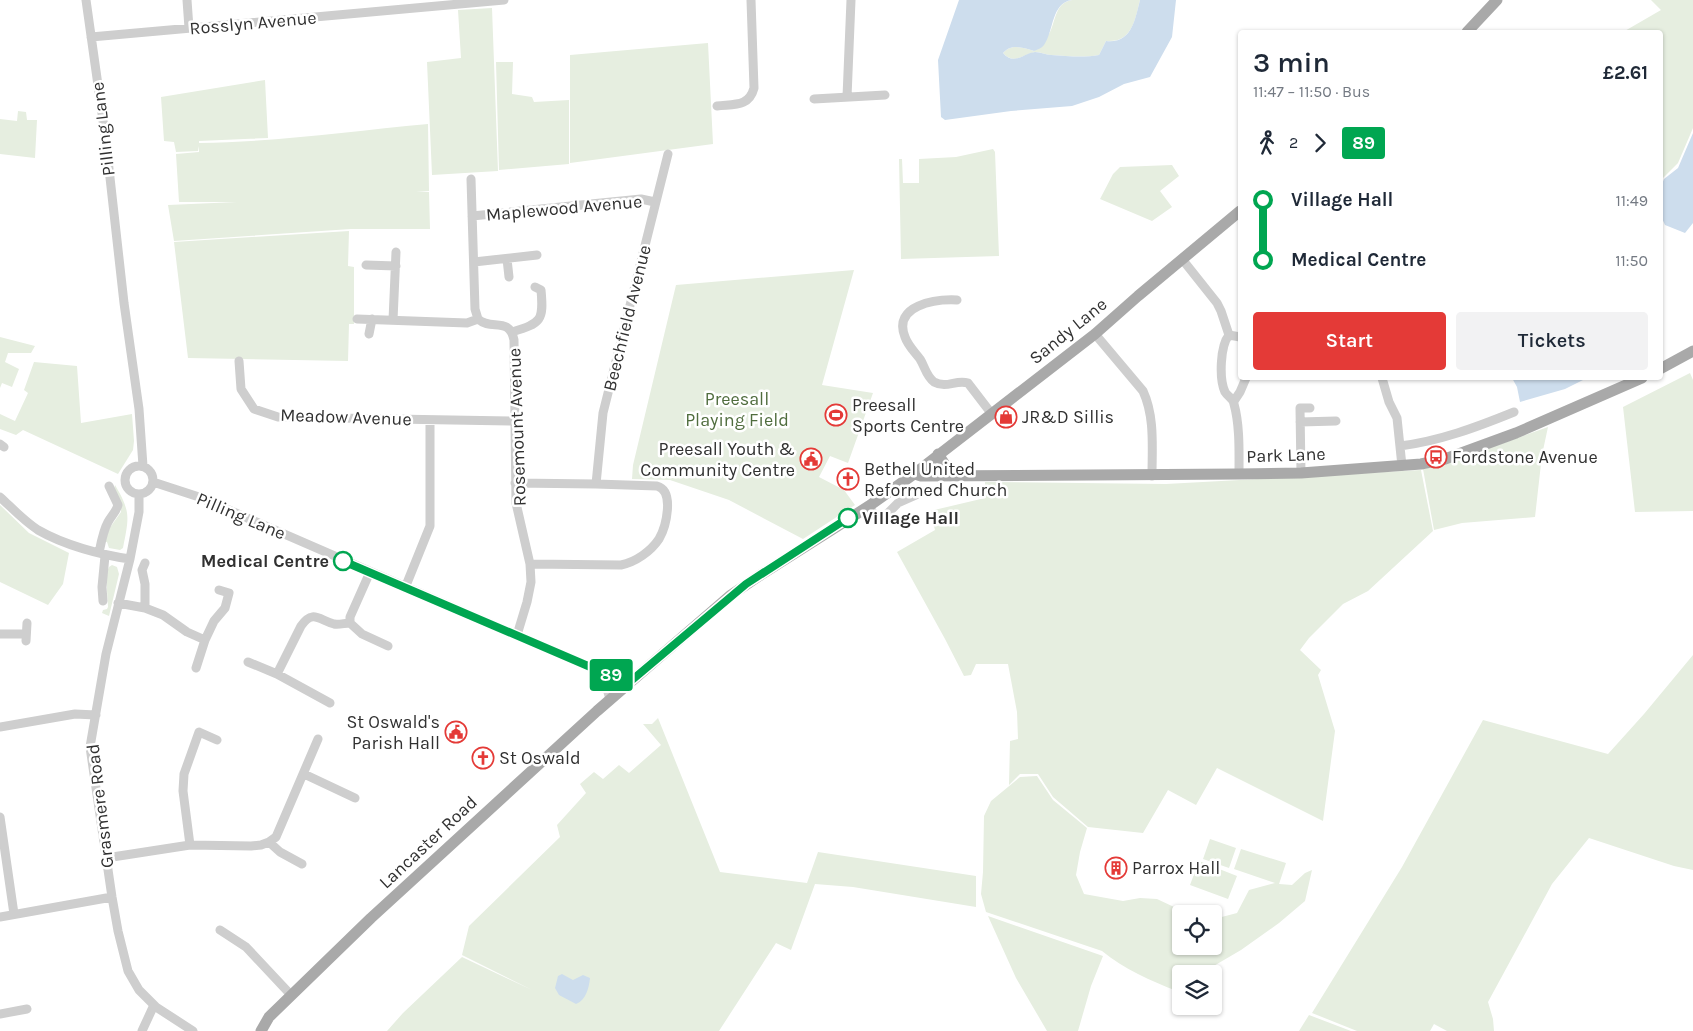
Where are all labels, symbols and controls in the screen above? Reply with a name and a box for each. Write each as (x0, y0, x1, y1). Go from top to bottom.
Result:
street label: Rosslyn Avenue (188, 6, 318, 40)
text: 3 min (1253, 46, 1330, 79)
text: £2.61 (1603, 62, 1648, 84)
street label: Pilling Lane (86, 81, 120, 177)
text: 11:47 – 11:50 · Bus (1253, 82, 1370, 101)
icon: walk (1253, 129, 1281, 157)
icon: forward (1306, 129, 1334, 157)
text: 89 (1352, 132, 1375, 154)
text: 2 (1289, 133, 1298, 152)
text: Village Hall (1291, 189, 1393, 211)
street label: Maplewood Avenue (485, 190, 643, 226)
text: 11:49 (1616, 191, 1648, 210)
street label: Beechfield Avenue (598, 243, 656, 393)
text: Medical Centre (1291, 249, 1426, 271)
text: 11:50 (1615, 251, 1648, 270)
street label: Sandy Lane (1025, 293, 1111, 369)
button: Start (1253, 312, 1446, 370)
button: Tickets (1456, 312, 1648, 370)
street label: Rosemount Avenue (503, 348, 531, 506)
park label: Preesall Playing Field (685, 388, 789, 431)
place label: Preesall Sports Centre (852, 394, 964, 437)
sports icon: Preesall Sports Centre (824, 403, 848, 427)
street label: Meadow Avenue (280, 404, 412, 430)
shop icon: JR&D Sillis (994, 405, 1018, 429)
place label: JR&D Sillis (1022, 406, 1114, 428)
place label: Preesall Youth & Community Centre (640, 438, 795, 481)
street label: Park Lane (1246, 443, 1326, 467)
bus stop icon: Fordstone Avenue (1424, 445, 1448, 469)
place label: Fordstone Avenue (1452, 446, 1598, 468)
public building icon: Preesall Youth & Community Centre (799, 447, 823, 471)
place label: Bethel United Reformed Church (864, 458, 1007, 501)
church icon: Bethel United Reformed Church (836, 467, 860, 491)
street label: Pilling Lane (193, 487, 289, 545)
place label: Village Hall (862, 507, 959, 529)
marker: Village Hall (838, 508, 858, 528)
place label: Medical Centre (201, 550, 329, 572)
marker: Medical Centre (333, 551, 353, 571)
line badge: 89 (588, 659, 634, 691)
text: 89 (600, 664, 622, 686)
place label: St Oswald's Parish Hall (346, 711, 440, 754)
public building icon: St Oswald's Parish Hall (444, 720, 468, 744)
street label: Grasmere Road (81, 743, 119, 869)
church icon: St Oswald (471, 746, 495, 770)
place label: St Oswald (499, 747, 581, 769)
street label: Lancaster Road (374, 791, 482, 893)
building icon: Parrox Hall (1104, 856, 1128, 880)
place label: Parrox Hall (1132, 857, 1220, 879)
map controls (1172, 905, 1222, 1015)
button: locate (1172, 905, 1222, 955)
button: layers (1172, 965, 1222, 1015)

